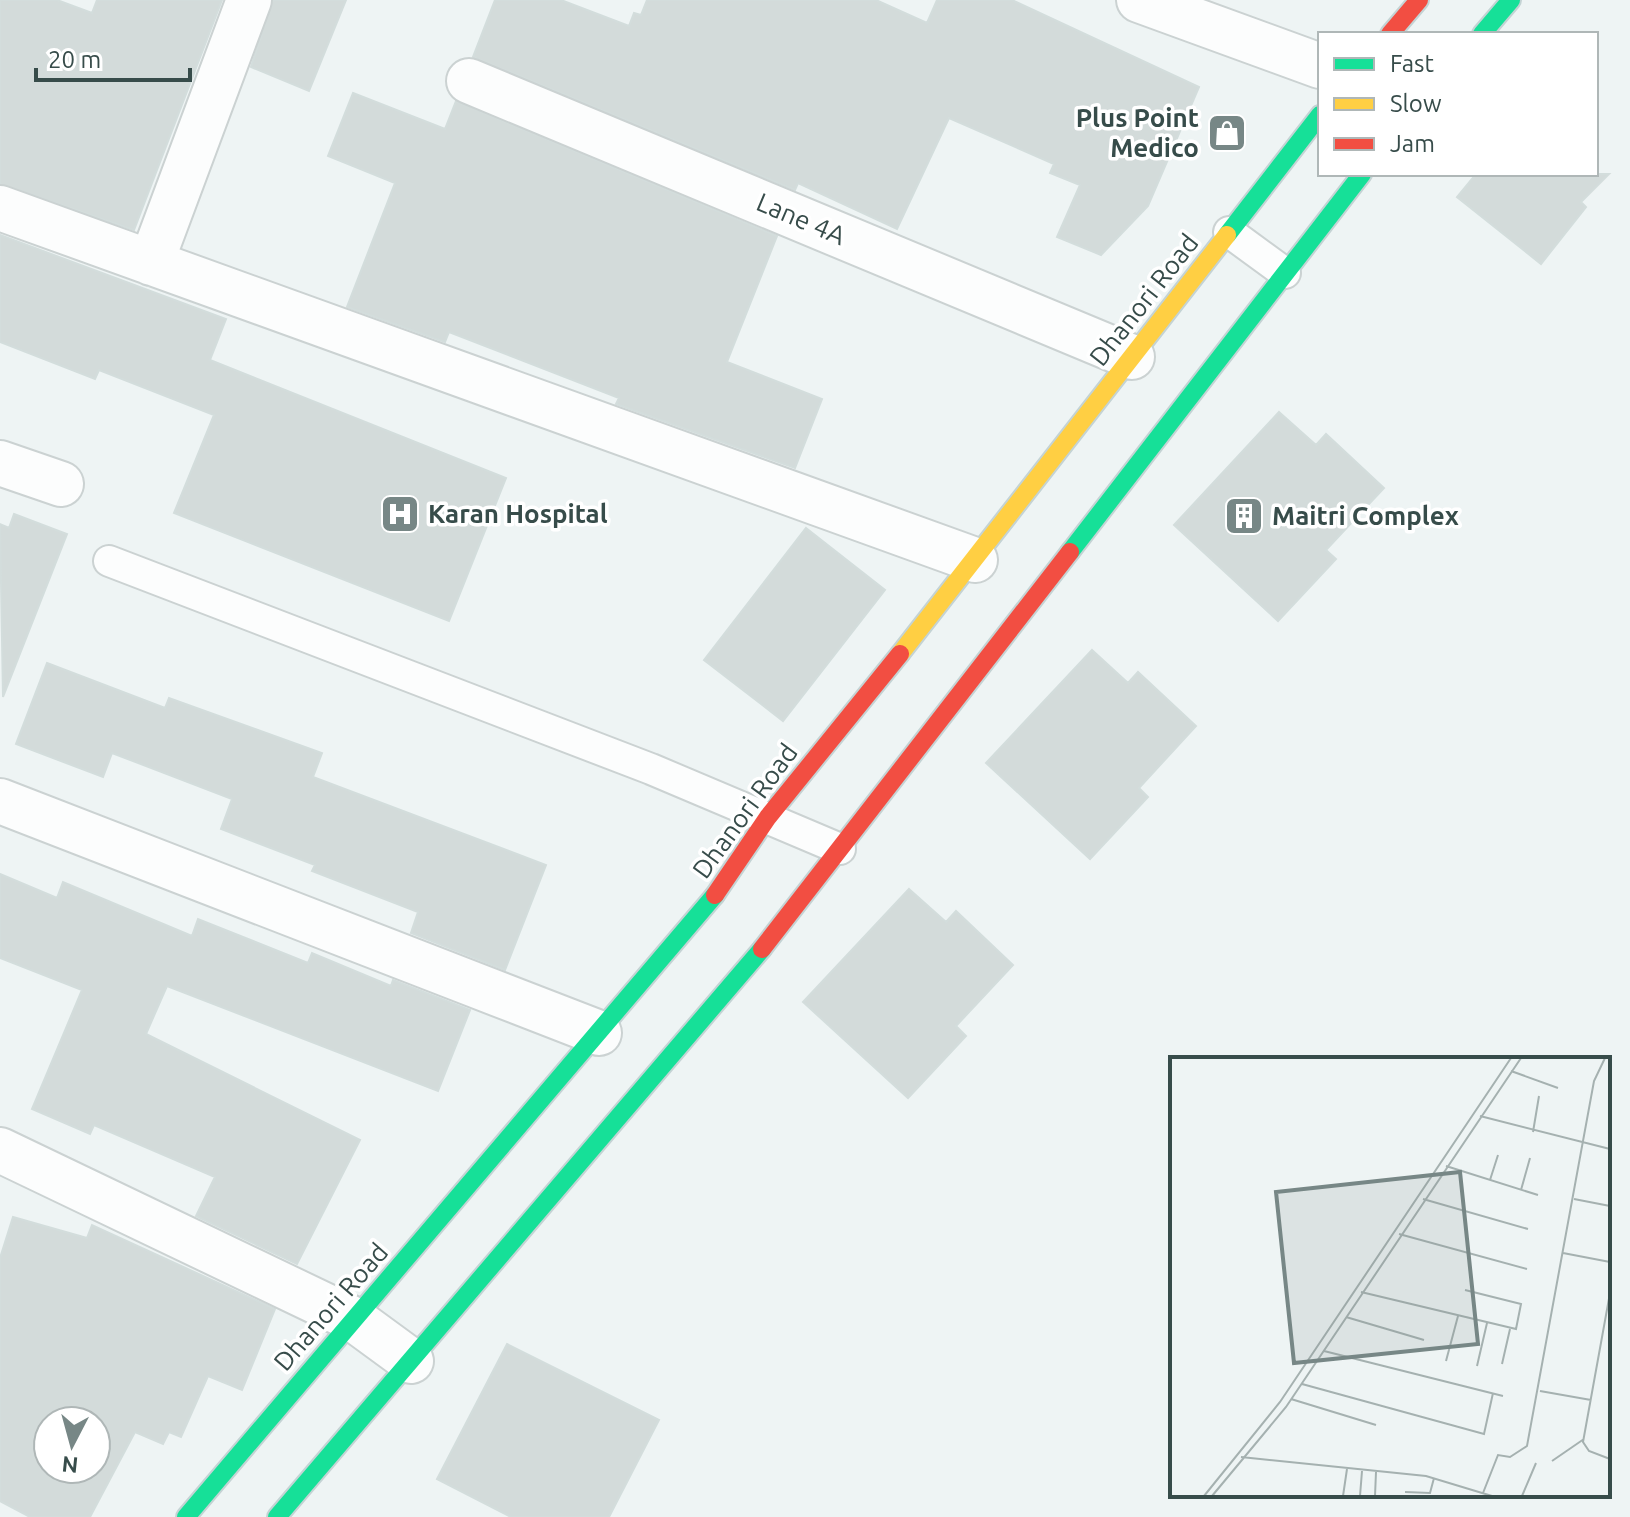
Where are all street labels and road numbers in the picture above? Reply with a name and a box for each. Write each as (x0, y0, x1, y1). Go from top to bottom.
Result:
street label: Lane 4A (753, 187, 850, 250)
street label: Dhanori Road (1083, 228, 1204, 371)
street label: Dhanori Road (686, 738, 803, 883)
street label: Dhanori Road (268, 1237, 394, 1376)

